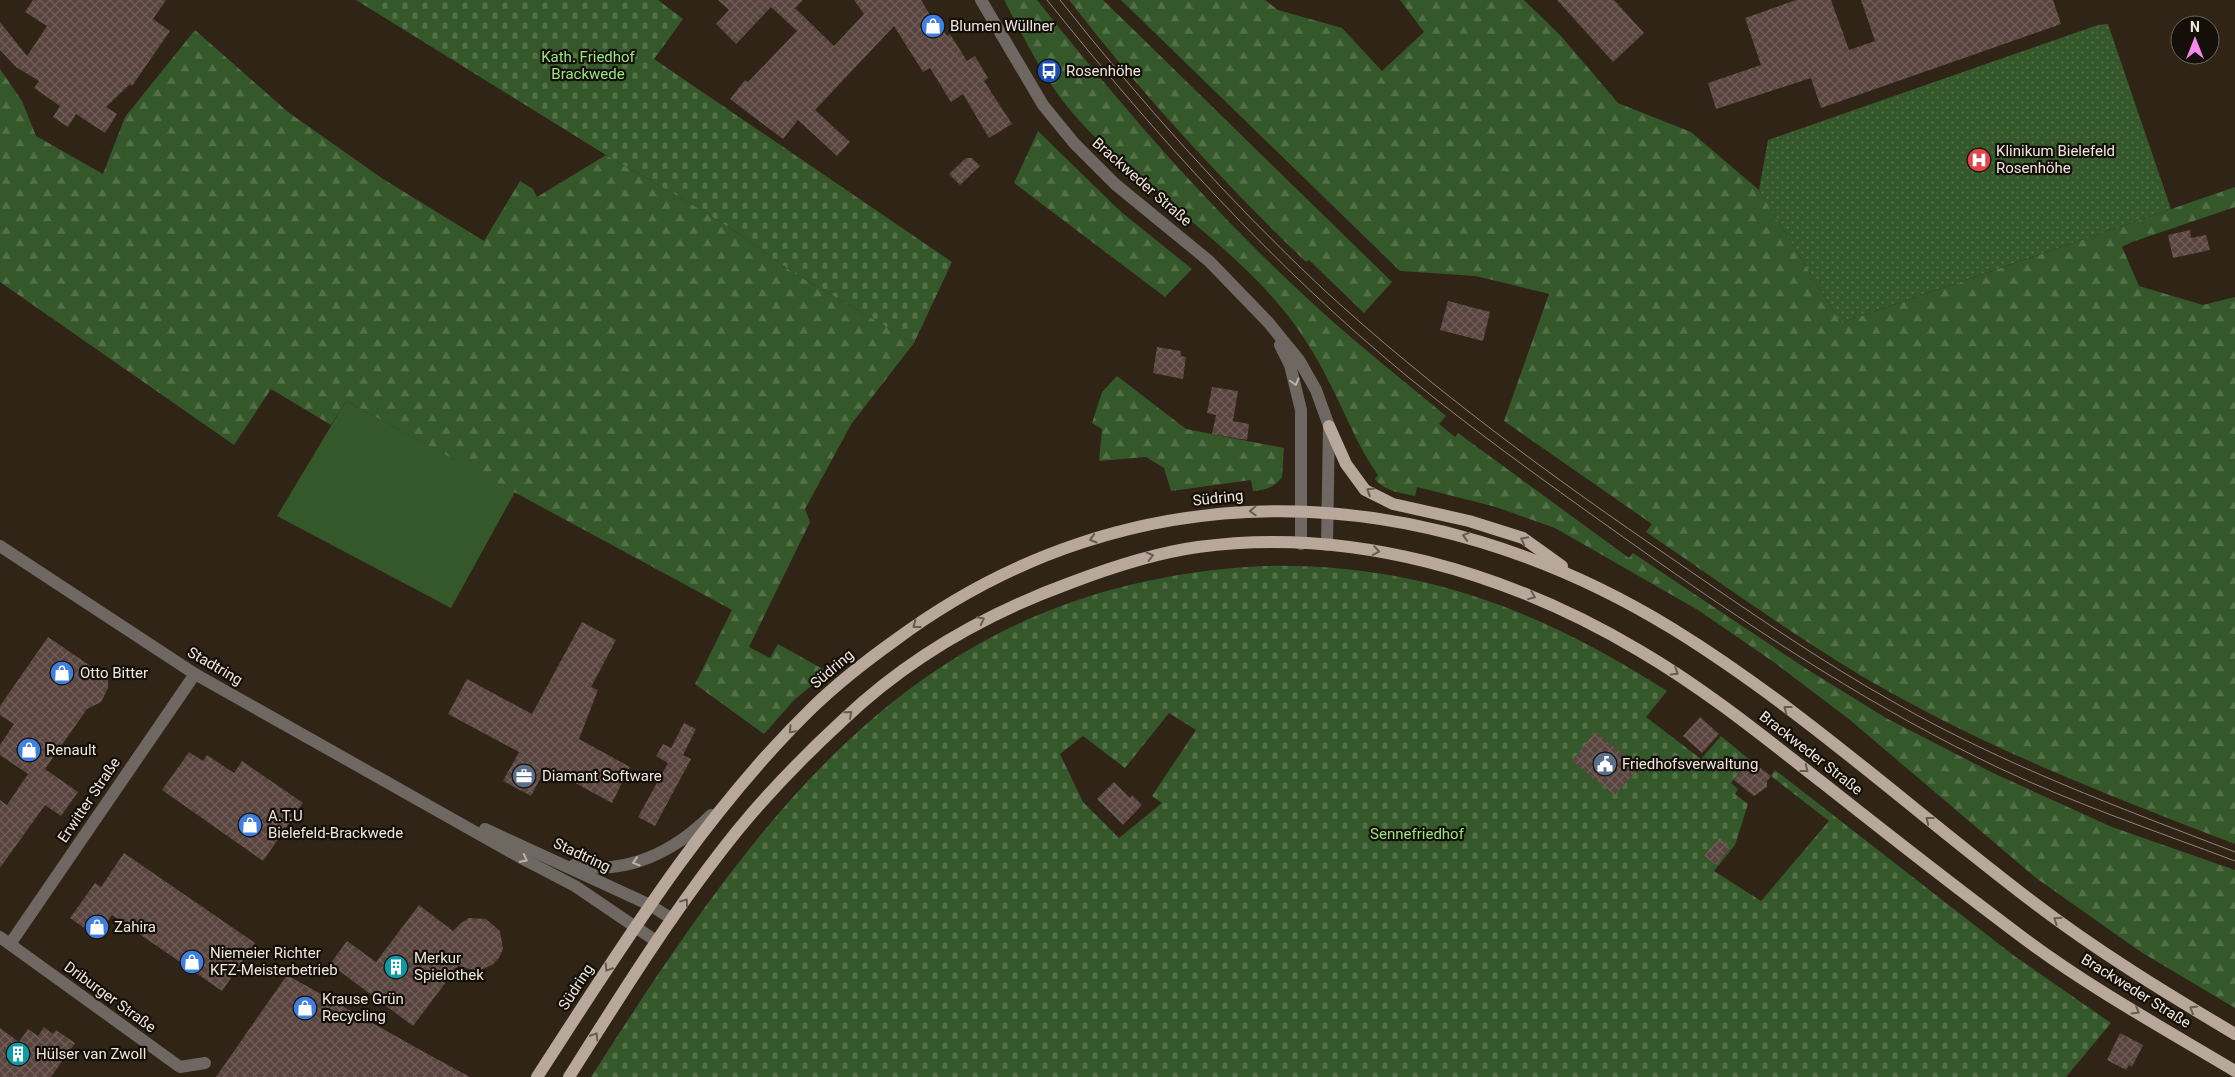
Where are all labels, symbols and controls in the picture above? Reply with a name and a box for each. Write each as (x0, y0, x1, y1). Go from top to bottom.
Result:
shop icon: Blumen Wüllner (920, 13, 946, 39)
north arrow (2170, 15, 2220, 65)
place label: Blumen Wüllner (950, 17, 1054, 35)
text: N (2190, 19, 2200, 35)
park label: Kath. Friedhof Brackwede (541, 48, 636, 83)
bus stop icon: Rosenhöhe (1036, 58, 1062, 84)
place label: Rosenhöhe (1066, 62, 1141, 80)
street label: Brackweder Straße (1089, 134, 1195, 230)
place label: Klinikum Bielefeld Rosenhöhe (1996, 142, 2115, 177)
hospital icon: Klinikum Bielefeld Rosenhöhe (1966, 147, 1992, 173)
one-way arrow (1290, 377, 1300, 385)
street label: Südring (1192, 486, 1244, 510)
one-way arrow (1366, 488, 1375, 498)
one-way arrow (1248, 506, 1256, 517)
one-way arrow (1463, 532, 1471, 542)
one-way arrow (1088, 533, 1097, 544)
one-way arrow (1520, 536, 1529, 546)
one-way arrow (1371, 546, 1380, 556)
one-way arrow (1146, 551, 1155, 562)
one-way arrow (1527, 590, 1536, 600)
one-way arrow (976, 616, 985, 626)
one-way arrow (913, 619, 922, 627)
street label: Stadtring (184, 643, 246, 689)
street label: Südring (807, 646, 857, 692)
shop icon: Otto Bitter (49, 660, 75, 686)
place label: Otto Bitter (80, 664, 148, 682)
one-way arrow (1669, 666, 1679, 675)
street label: Brackweder Straße (1756, 707, 1866, 799)
one-way arrow (1784, 707, 1793, 715)
one-way arrow (844, 711, 853, 720)
one-way arrow (789, 724, 798, 733)
shop icon: Renault (16, 737, 42, 763)
place label: Renault (46, 741, 97, 759)
public building icon: Friedhofsverwaltung (1592, 751, 1618, 777)
street label: Erwitter Straße (54, 754, 124, 846)
place label: Friedhofsverwaltung (1622, 755, 1758, 773)
office icon: Diamant Software (511, 763, 537, 789)
one-way arrow (1799, 764, 1808, 772)
place label: Diamant Software (542, 767, 662, 785)
place label: A.T.U Bielefeld-Brackwede (268, 807, 403, 842)
shop icon: A.T.U Bielefeld-Brackwede (237, 812, 263, 838)
one-way arrow (1926, 817, 1935, 825)
park label: Sennefriedhof (1370, 825, 1465, 843)
street label: Stadtring (551, 834, 613, 876)
one-way arrow (519, 853, 528, 863)
one-way arrow (633, 857, 641, 867)
one-way arrow (679, 898, 688, 908)
shop icon: Zahira (84, 914, 110, 940)
one-way arrow (2053, 917, 2063, 926)
place label: Zahira (114, 918, 156, 936)
place label: Niemeier Richter KFZ-Meisterbetrieb (210, 944, 338, 979)
shop icon: Niemeier Richter KFZ-Meisterbetrieb (179, 949, 205, 975)
place label: Merkur Spielothek (414, 949, 484, 984)
street label: Brackweder Straße (2078, 950, 2194, 1032)
building icon: Merkur Spielothek (383, 954, 409, 980)
street label: Driburger Straße (61, 958, 159, 1036)
street label: Südring (555, 961, 597, 1013)
one-way arrow (604, 963, 614, 972)
place label: Krause Grün Recycling (322, 990, 404, 1025)
shop icon: Krause Grün Recycling (292, 995, 318, 1021)
one-way arrow (2130, 1004, 2139, 1014)
one-way arrow (2189, 1005, 2198, 1015)
one-way arrow (589, 1032, 599, 1041)
building icon: Hülser van Zwoll (5, 1041, 31, 1067)
place label: Hülser van Zwoll (36, 1045, 146, 1063)

